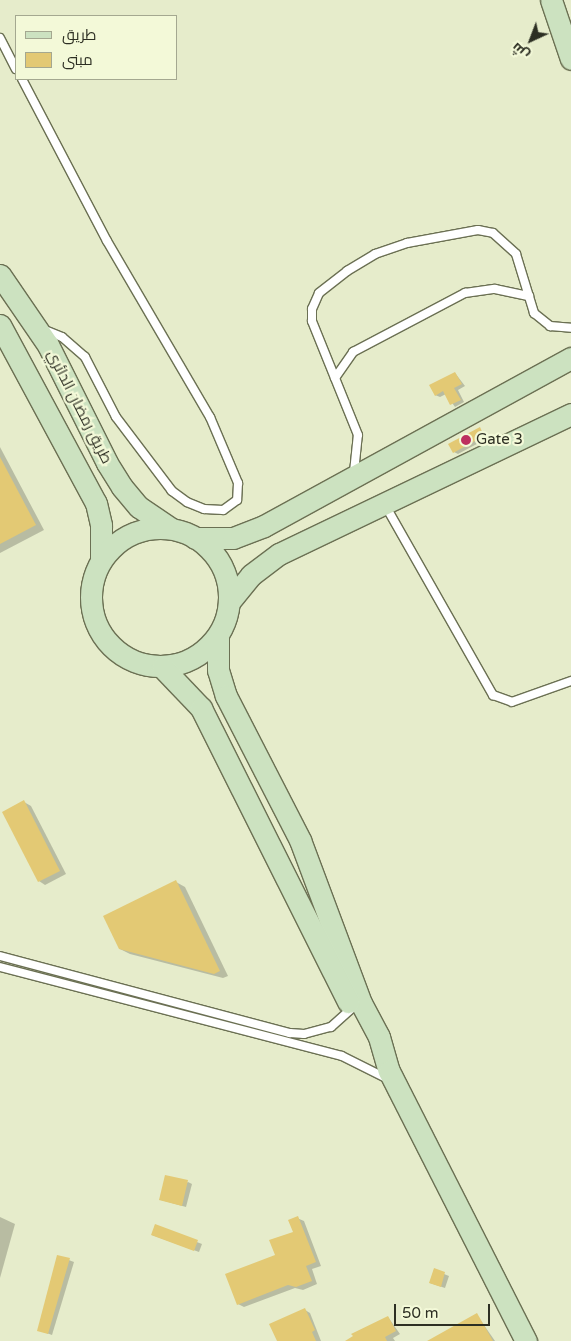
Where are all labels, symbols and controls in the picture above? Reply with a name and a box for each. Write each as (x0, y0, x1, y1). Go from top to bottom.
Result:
legend (15, 15, 178, 80)
north arrow (506, 15, 556, 65)
text: طريق (62, 26, 96, 44)
text: ش (508, 39, 533, 64)
text: مبنى (62, 51, 93, 69)
street label: طريق رمضان الدائري (43, 347, 115, 467)
place label: Gate 3 (476, 431, 523, 449)
marker: Gate 3 (460, 434, 472, 446)
scale bar (396, 1294, 492, 1326)
text: 50 m (402, 1304, 439, 1322)

